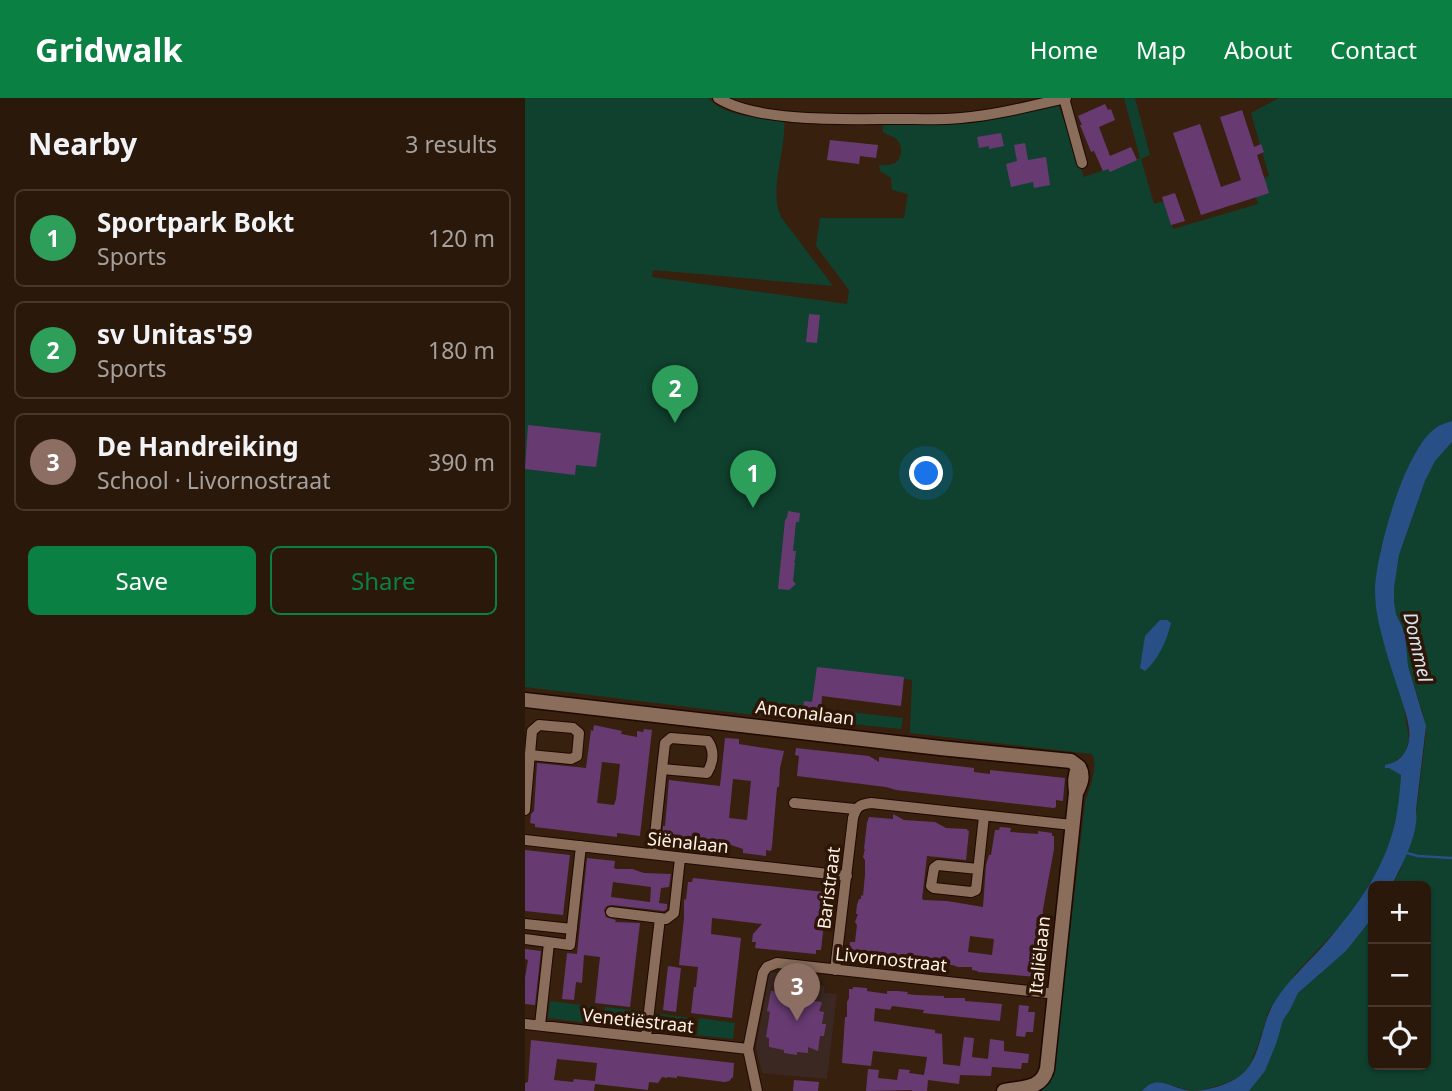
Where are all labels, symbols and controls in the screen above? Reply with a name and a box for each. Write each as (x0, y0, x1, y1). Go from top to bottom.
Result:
text: Gridwalk (35, 27, 183, 72)
text: Home (1030, 33, 1098, 66)
text: Map (1136, 33, 1186, 66)
text: About (1224, 33, 1292, 66)
text: Contact (1330, 33, 1417, 66)
text: Nearby (28, 123, 137, 164)
text: 3 results (405, 128, 497, 160)
text: Sportpark Bokt (97, 204, 294, 240)
text: 1 (46, 222, 60, 254)
text: 120 m (428, 222, 495, 254)
text: Sports (97, 240, 167, 272)
text: sv Unitas'59 (97, 316, 253, 352)
text: 2 (46, 334, 60, 366)
text: 180 m (428, 334, 495, 366)
text: Sports (97, 352, 167, 384)
pin: 2 (652, 365, 698, 423)
text: De Handreiking (97, 428, 299, 464)
text: 3 (46, 446, 60, 478)
text: 390 m (428, 446, 495, 478)
pin: 1 (730, 450, 776, 508)
your location (909, 456, 943, 490)
text: School · Livornostraat (97, 464, 330, 496)
button: Save (28, 546, 256, 615)
button: Share (270, 546, 497, 615)
water label: Dommel (1397, 609, 1439, 686)
street label: Anconalaan (754, 694, 856, 730)
street label: Siënalaan (646, 826, 730, 858)
street label: Baristraat (811, 845, 845, 930)
map controls (1368, 881, 1431, 1070)
button: + (1368, 881, 1431, 944)
street label: Italiëlaan (1023, 915, 1055, 995)
street label: Livornostraat (834, 941, 949, 977)
button: − (1368, 944, 1431, 1007)
pin: 3 (774, 963, 820, 1021)
street label: Venetiëstraat (581, 1002, 696, 1038)
button: locate (1368, 1007, 1431, 1070)

